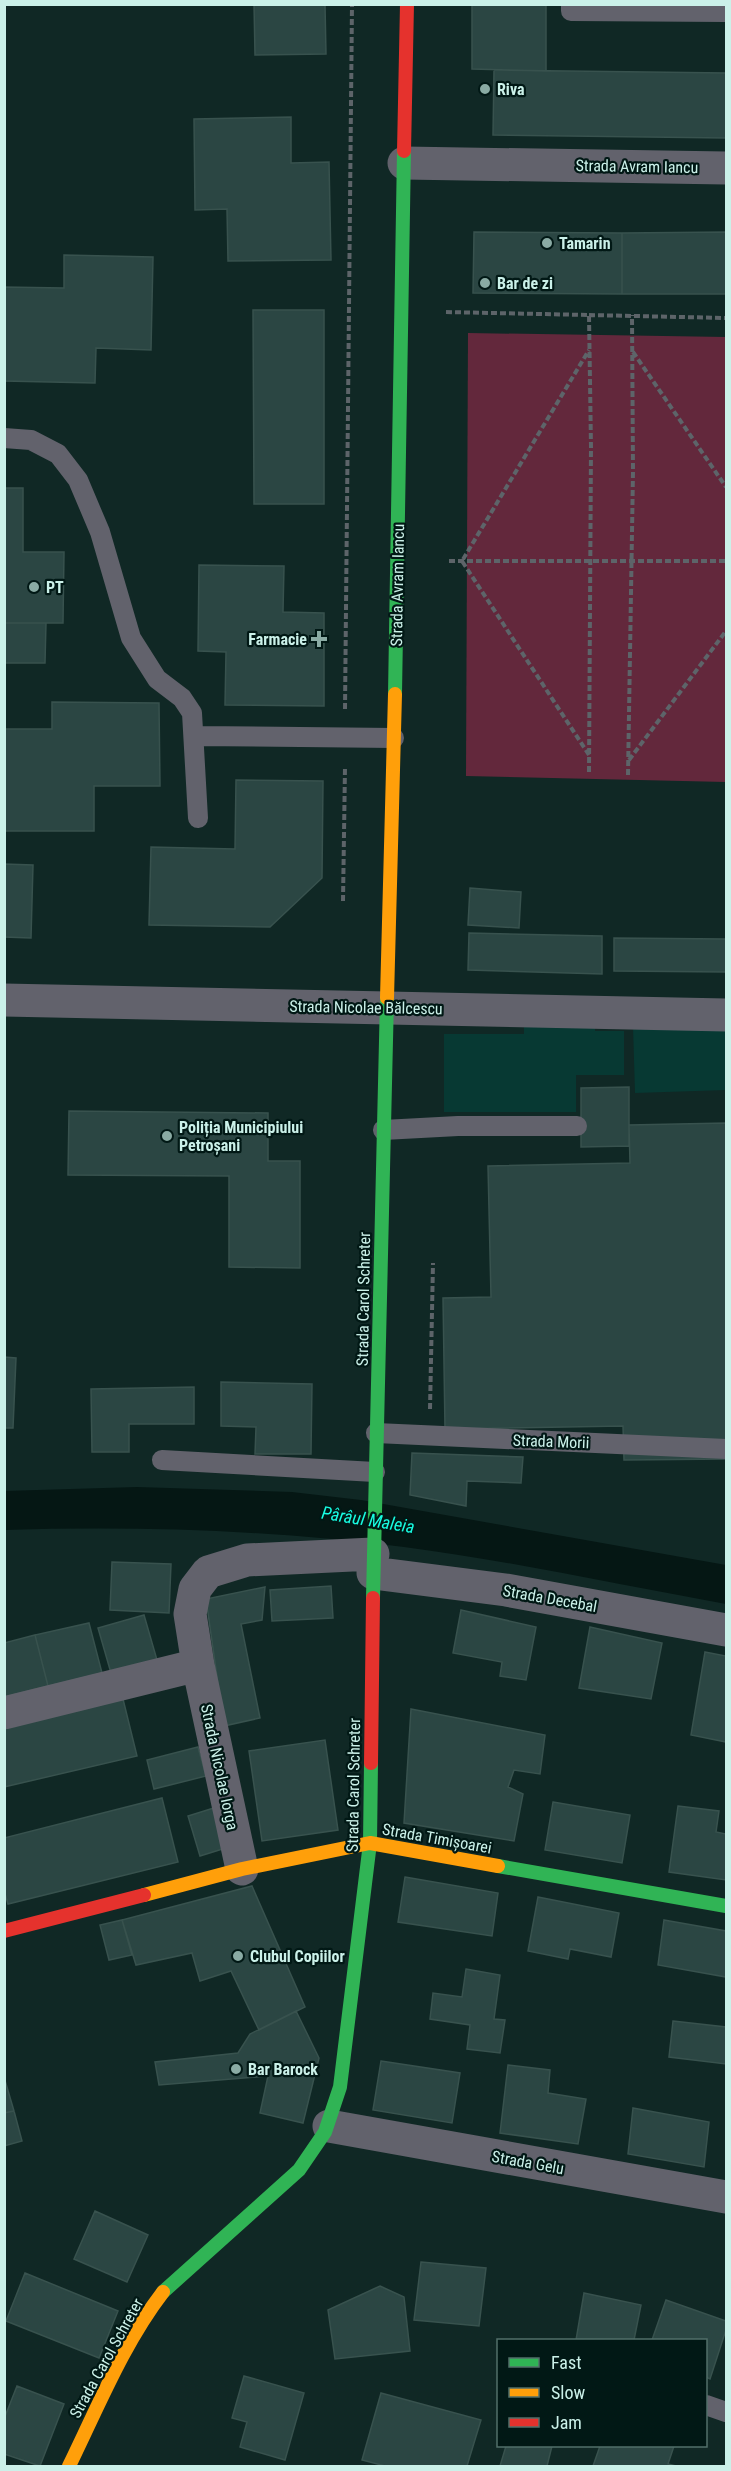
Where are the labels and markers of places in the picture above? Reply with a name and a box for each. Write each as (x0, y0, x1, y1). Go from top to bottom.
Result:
place label: Riva (497, 80, 525, 99)
marker: Riva (478, 82, 492, 96)
place label: Tamarin (559, 234, 611, 253)
marker: Tamarin (540, 236, 554, 250)
place label: Bar de zi (497, 274, 553, 293)
marker: Bar de zi (478, 276, 492, 290)
place label: PT (46, 578, 64, 597)
marker: PT (27, 580, 41, 594)
place label: Farmacie (248, 630, 307, 649)
marker: Farmacie (312, 632, 326, 646)
place label: Poliția Municipiului Petroșani (179, 1118, 303, 1155)
marker: Poliția Municipiului Petroșani (160, 1129, 174, 1143)
place label: Clubul Copiilor (250, 1947, 345, 1966)
marker: Clubul Copiilor (231, 1949, 245, 1963)
place label: Bar Barock (248, 2060, 318, 2079)
marker: Bar Barock (229, 2062, 243, 2076)

